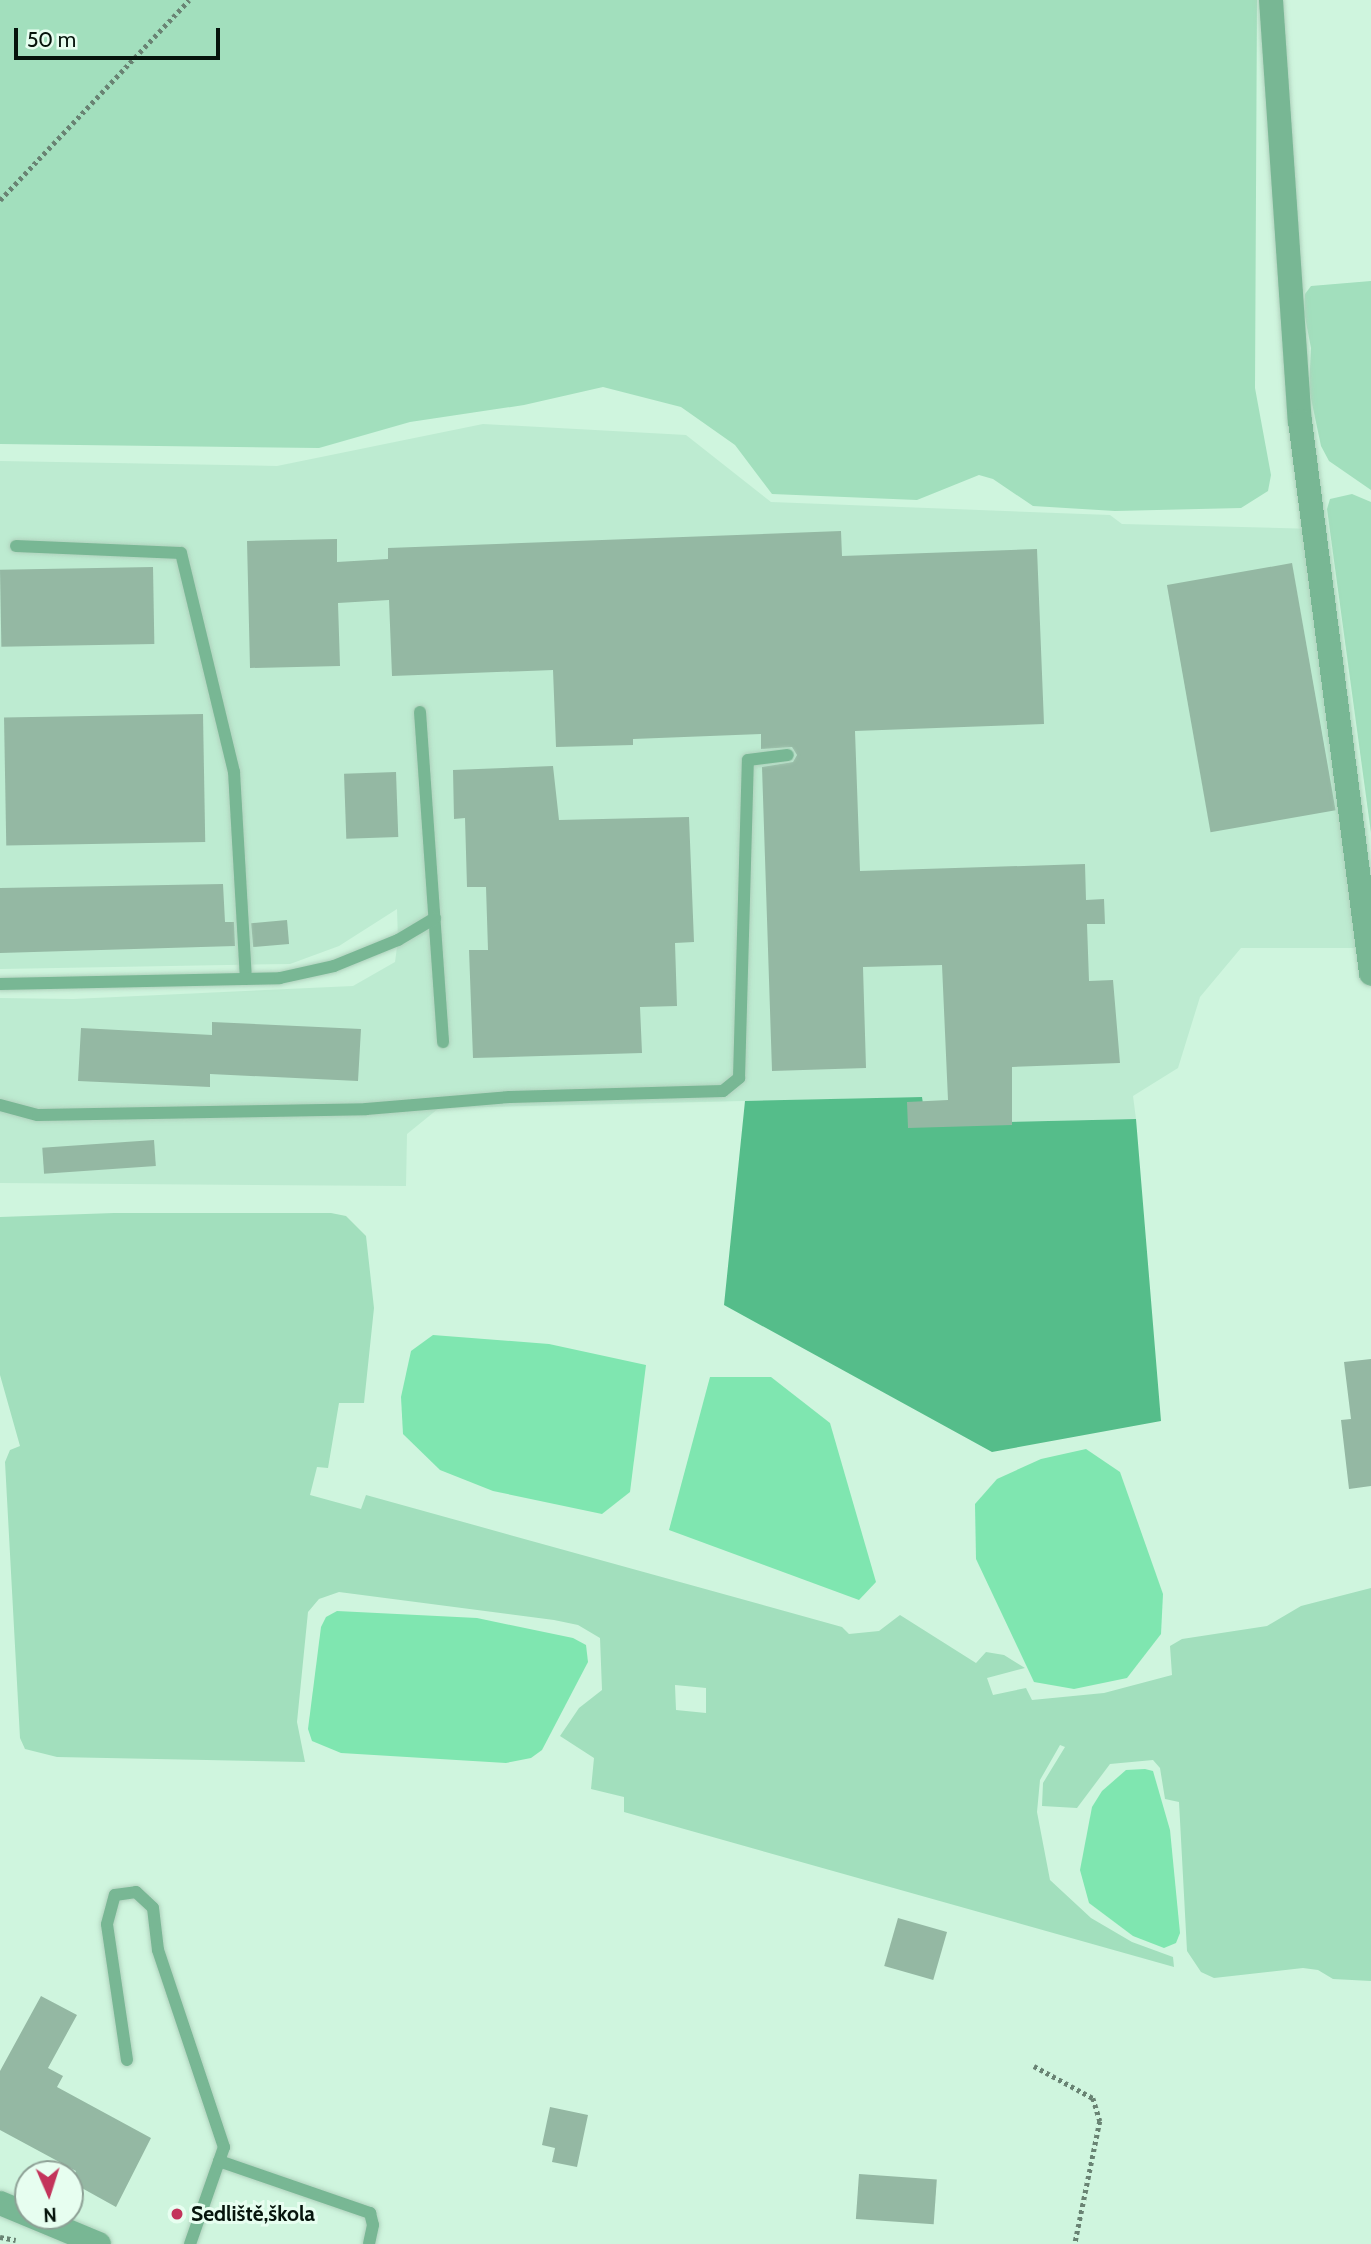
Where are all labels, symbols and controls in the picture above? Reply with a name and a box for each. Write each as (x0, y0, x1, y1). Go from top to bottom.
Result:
scale bar (18, 14, 224, 58)
text: 50 m (27, 27, 76, 52)
north arrow (14, 2160, 84, 2230)
place label: Sedliště,škola (191, 2201, 315, 2227)
text: N (43, 2203, 57, 2226)
marker: Sedliště,škola (169, 2206, 185, 2222)

